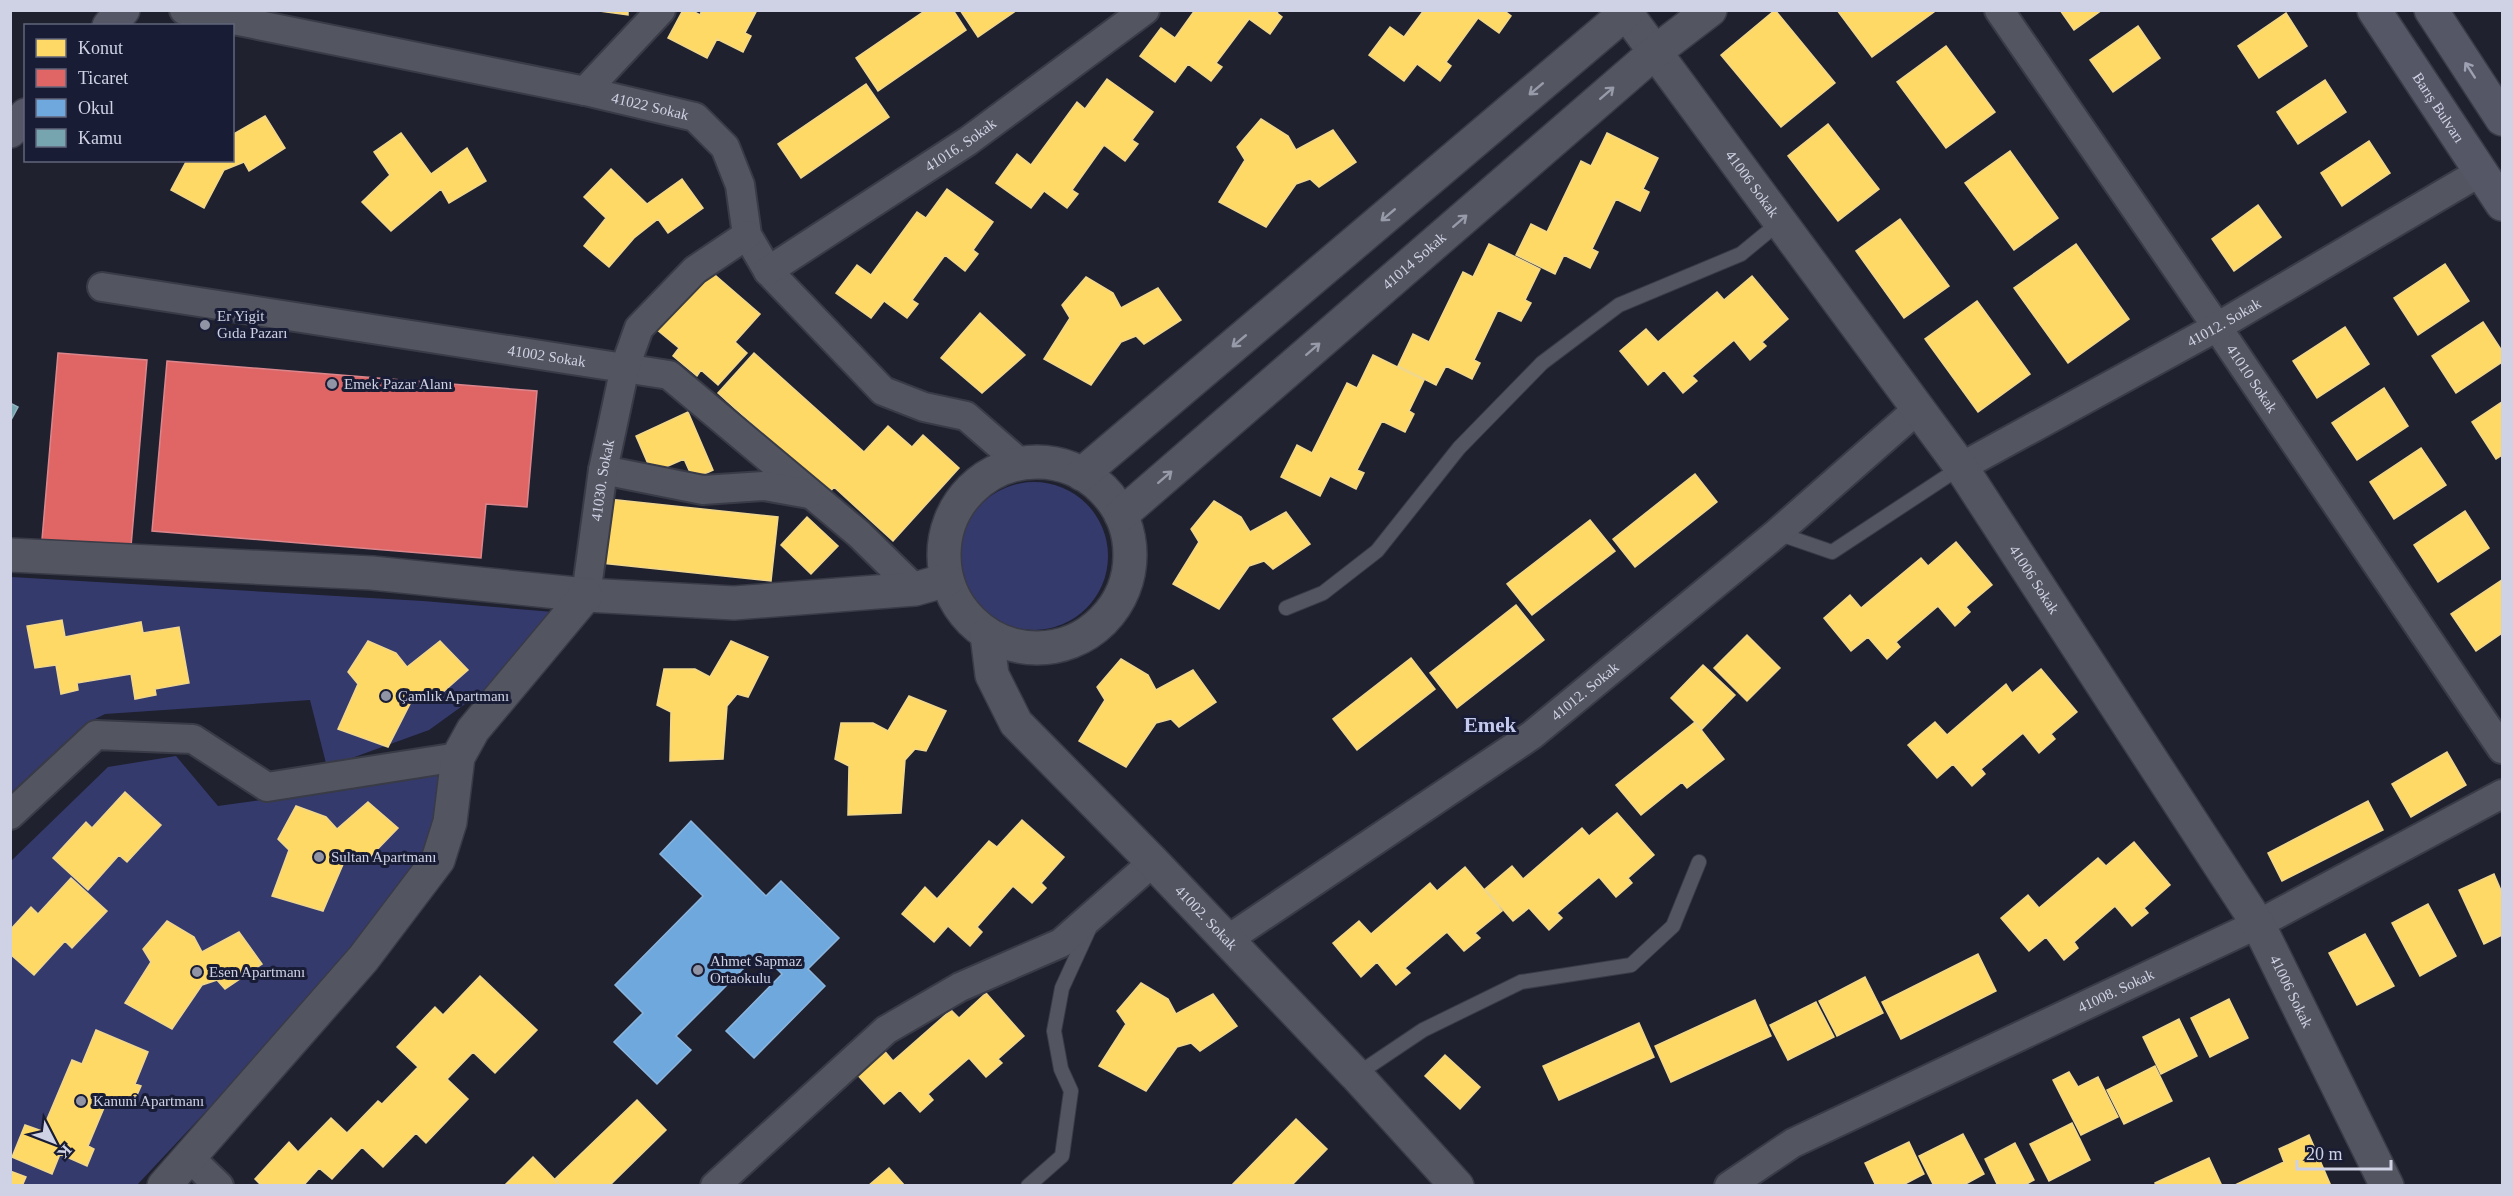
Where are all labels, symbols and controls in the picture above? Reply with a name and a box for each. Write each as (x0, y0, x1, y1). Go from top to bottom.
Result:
legend (24, 24, 234, 162)
text: Konut (78, 38, 123, 58)
one-way arrow (2464, 62, 2477, 79)
text: Ticaret (78, 68, 128, 88)
street label: Barış Bulvarı (2410, 70, 2467, 146)
one-way arrow (1529, 82, 1544, 96)
one-way arrow (1599, 86, 1614, 100)
street label: 41022 Sokak (610, 90, 691, 123)
text: Okul (78, 98, 114, 118)
street label: 41016. Sokak (922, 115, 999, 175)
text: Kamu (78, 128, 122, 148)
street label: 41006 Sokak (1722, 147, 1782, 221)
one-way arrow (1381, 208, 1396, 222)
one-way arrow (1452, 214, 1467, 228)
street label: 41014 Sokak (1379, 229, 1450, 293)
street label: 41012. Sokak (2184, 295, 2264, 350)
place label: Er Yigit Gıda Pazarı (217, 308, 287, 341)
marker: Er Yigit Gıda Pazarı (198, 318, 212, 332)
one-way arrow (1232, 334, 1247, 348)
street label: 41010 Sokak (2223, 341, 2281, 416)
street label: 41002 Sokak (507, 342, 587, 370)
one-way arrow (1305, 342, 1320, 356)
place label: Emek Pazar Alanı (344, 376, 452, 392)
marker: Emek Pazar Alanı (325, 377, 339, 391)
street label: 41030. Sokak (588, 437, 617, 522)
one-way arrow (1157, 470, 1172, 484)
street label: 41006 Sokak (2006, 542, 2063, 617)
street label: 41012. Sokak (1548, 659, 1622, 724)
place label: Çamlık Apartmanı (398, 688, 509, 704)
marker: Çamlık Apartmanı (379, 689, 393, 703)
district label: Emek (1464, 713, 1517, 737)
place label: Sultan Apartmanı (331, 849, 436, 865)
marker: Sultan Apartmanı (312, 850, 326, 864)
street label: 41002. Sokak (1172, 882, 1241, 953)
place label: Ahmet Sapmaz Ortaokulu (710, 953, 802, 986)
street label: 41006 Sokak (2267, 953, 2316, 1031)
marker: Ahmet Sapmaz Ortaokulu (691, 963, 705, 977)
place label: Esen Apartmanı (209, 964, 305, 980)
marker: Esen Apartmanı (190, 965, 204, 979)
street label: 41008. Sokak (2075, 966, 2157, 1016)
place label: Kanuni Apartmanı (93, 1093, 204, 1109)
marker: Kanuni Apartmanı (74, 1094, 88, 1108)
north arrow (24, 1112, 84, 1172)
scale bar (2297, 1133, 2392, 1171)
text: K (54, 1141, 75, 1162)
text: 20 m (2306, 1144, 2343, 1164)

